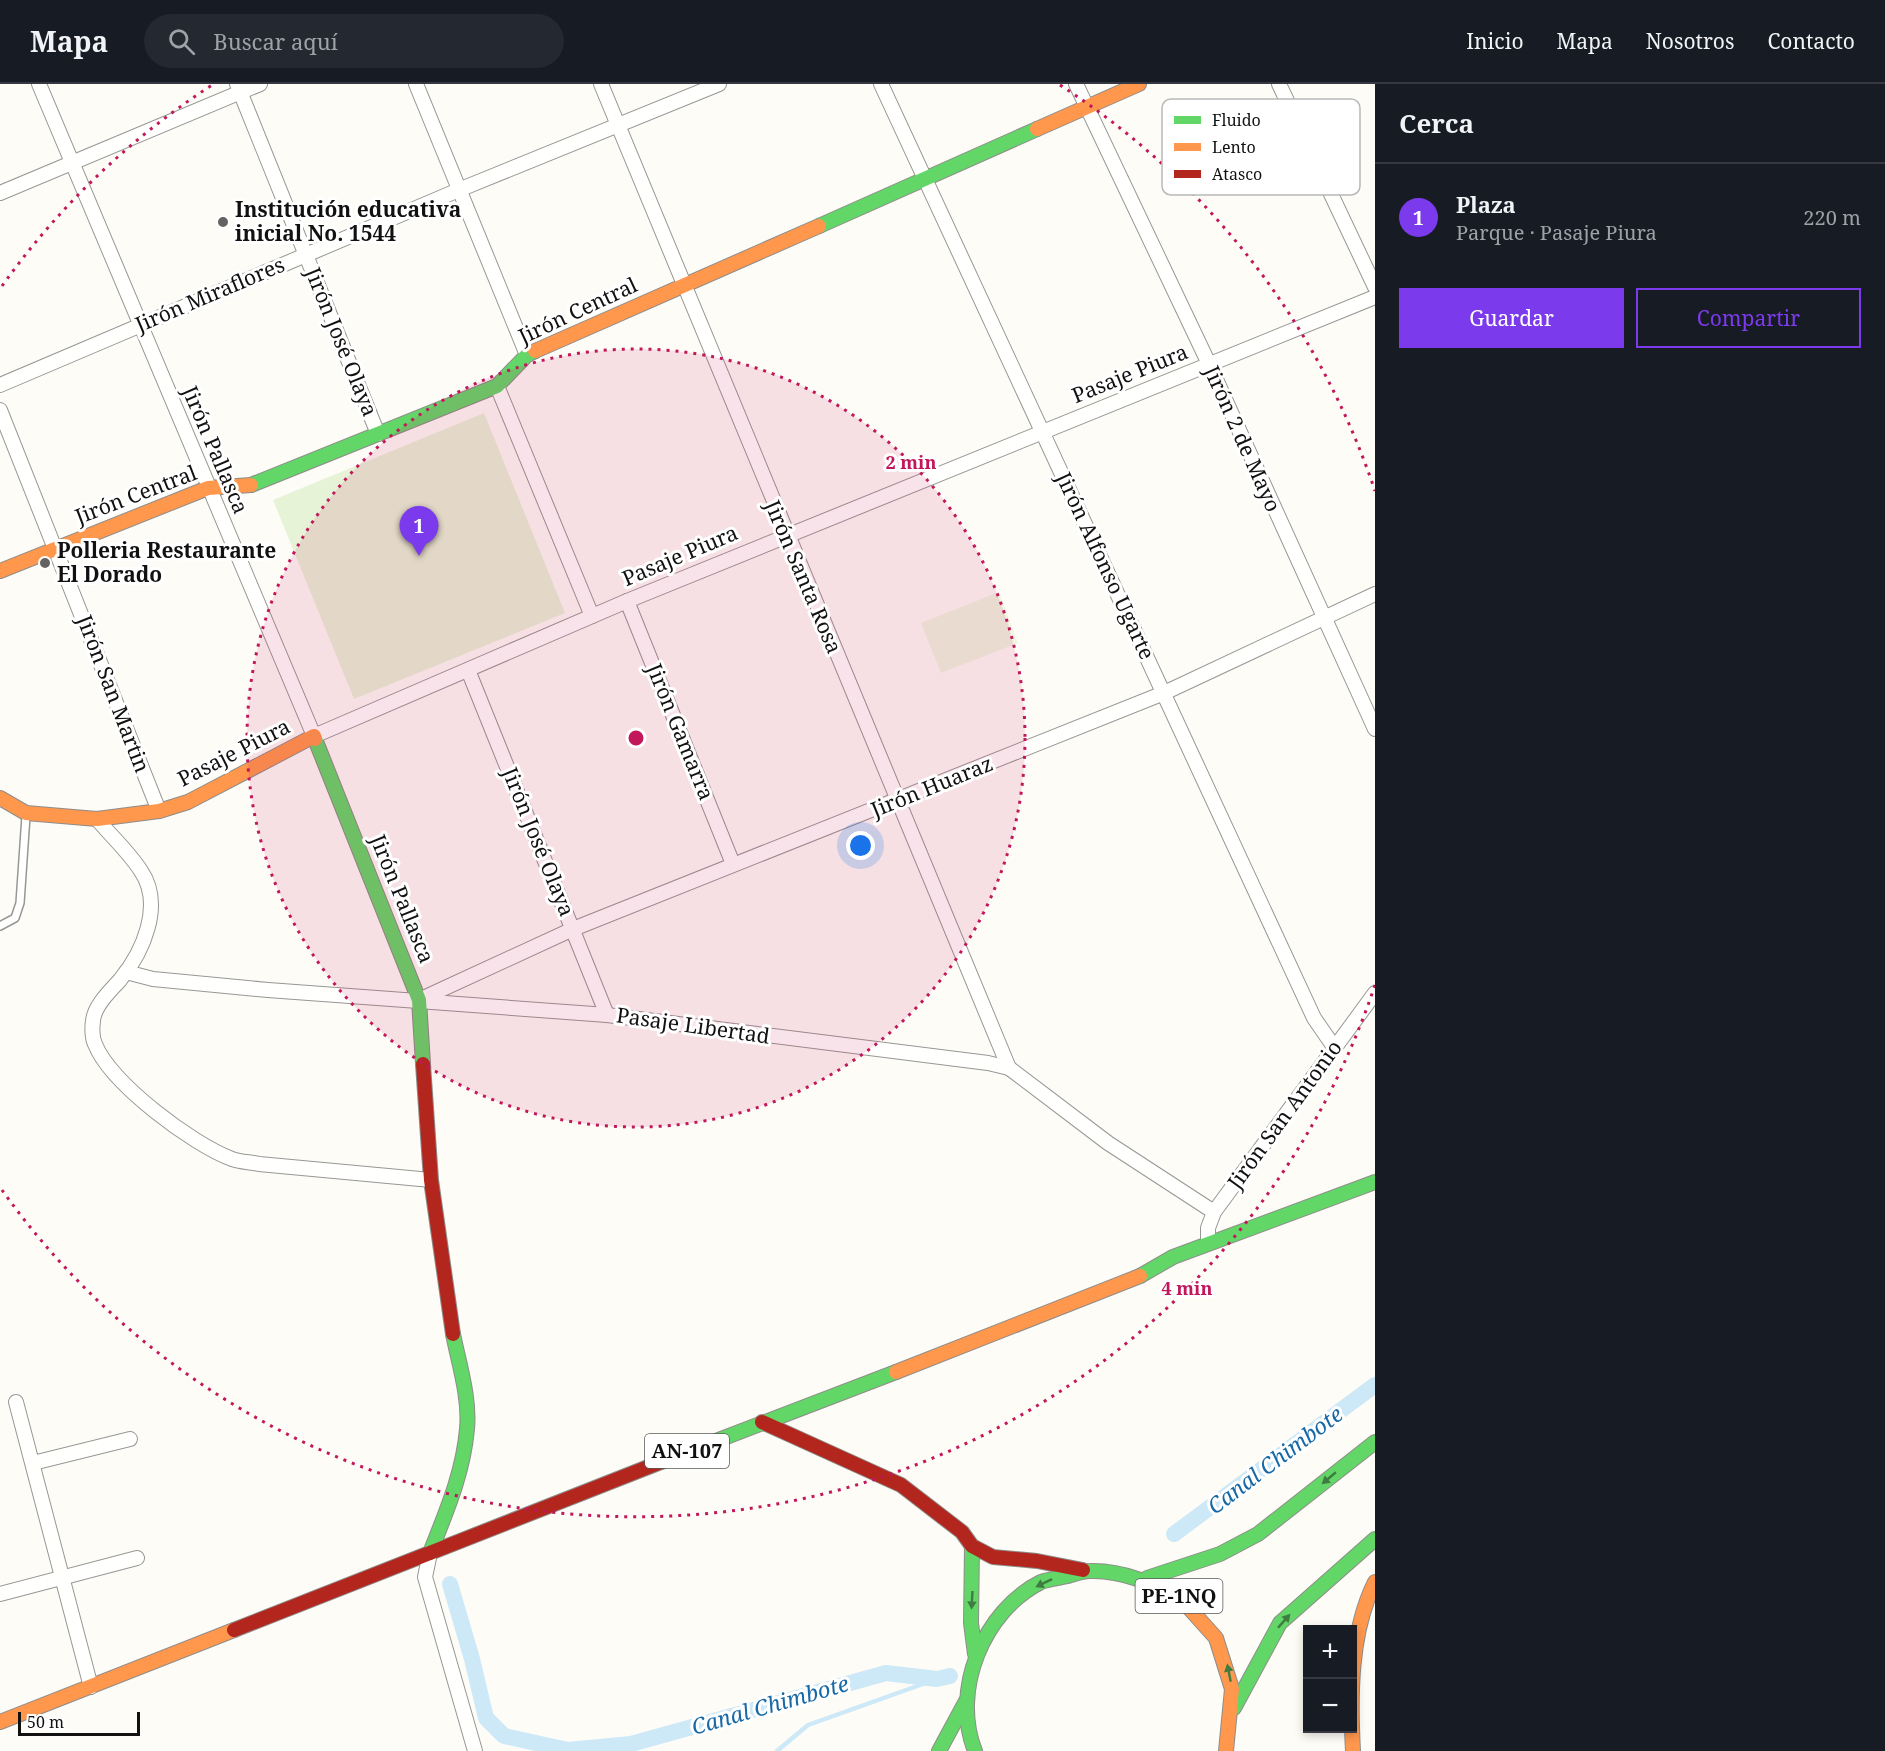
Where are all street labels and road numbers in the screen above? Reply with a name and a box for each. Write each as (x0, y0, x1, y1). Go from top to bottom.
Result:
street label: Jirón Miraflores (130, 250, 289, 339)
street label: Jirón José Olaya (299, 262, 385, 420)
street label: Jirón Central (513, 270, 642, 350)
street label: Pasaje Piura (1067, 337, 1192, 409)
street label: Jirón 2 de Mayo (1198, 360, 1288, 516)
street label: Jirón Pallasca (176, 381, 255, 518)
street label: Jirón Central (70, 458, 201, 530)
street label: Jirón Alfonso Ugarte (1050, 466, 1162, 664)
street label: Jirón Santa Rosa (759, 495, 849, 658)
street label: Pasaje Piura (618, 518, 742, 592)
street label: Jirón San Martin (71, 610, 157, 776)
street label: Jirón Gamarra (640, 658, 721, 804)
street label: Pasaje Piura (172, 712, 295, 792)
street label: Jirón Huaraz (866, 749, 997, 824)
street label: Jirón José Olaya (496, 762, 582, 920)
street label: Jirón Pallasca (364, 829, 441, 967)
street label: Pasaje Libertad (615, 1000, 772, 1050)
street label: Jirón San Antonio (1220, 1034, 1348, 1195)
road number: AN-107 (645, 1434, 729, 1468)
road number: PE-1NQ (1136, 1579, 1222, 1613)

